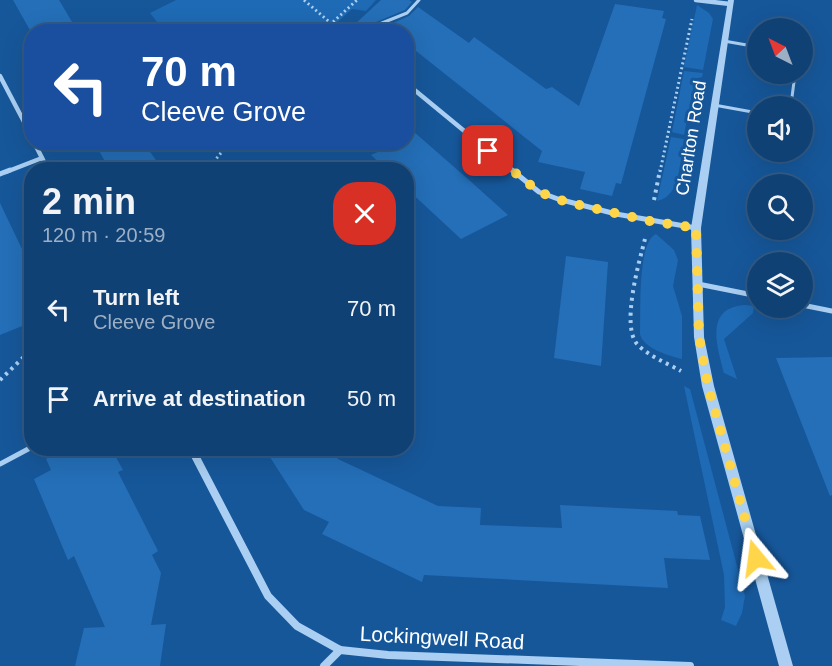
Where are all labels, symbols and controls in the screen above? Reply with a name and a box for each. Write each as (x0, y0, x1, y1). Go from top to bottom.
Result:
north arrow (747, 18, 813, 84)
map controls (747, 18, 813, 318)
icon: left (42, 48, 120, 126)
text: 70 m (141, 48, 237, 95)
street label: Charlton Road (672, 79, 710, 197)
button: sound (747, 96, 813, 162)
text: Cleeve Grove (141, 97, 306, 127)
pin (462, 125, 513, 176)
icon: arrive (471, 134, 504, 167)
button: search (747, 174, 813, 240)
text: 2 min (42, 181, 136, 222)
button: close (333, 182, 396, 245)
text: 120 m · 20:59 (42, 224, 165, 246)
button: layers (747, 252, 813, 318)
text: Turn left (93, 285, 179, 310)
icon: left (42, 293, 75, 326)
text: 70 m (347, 296, 396, 321)
text: Cleeve Grove (93, 311, 215, 333)
icon: arrive (42, 383, 75, 416)
text: Arrive at destination (93, 386, 306, 411)
text: 50 m (347, 386, 396, 411)
position arrow (724, 526, 788, 590)
street label: Lockingwell Road (359, 622, 525, 653)

